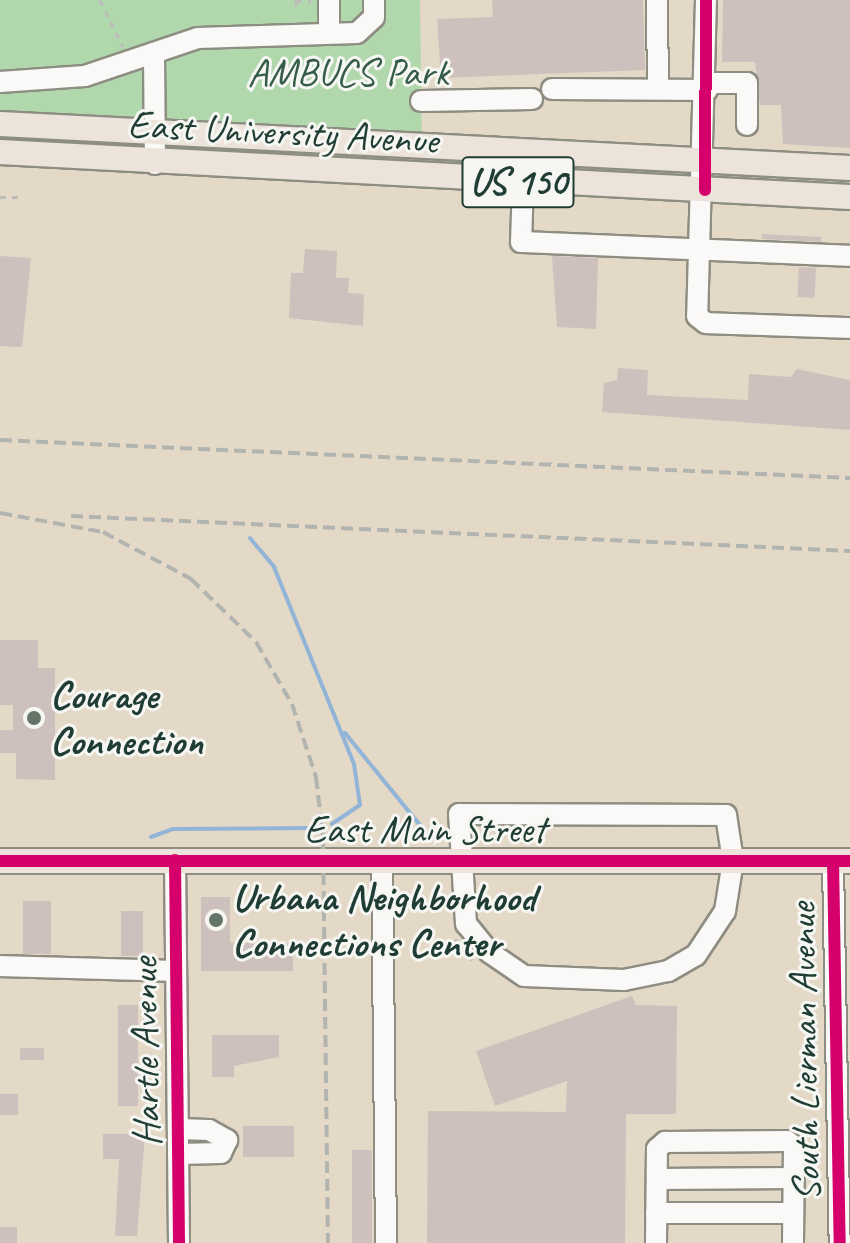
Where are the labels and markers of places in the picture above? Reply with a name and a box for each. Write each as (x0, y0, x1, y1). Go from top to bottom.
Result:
place label: Courage Connection (50, 671, 203, 765)
marker: Courage Connection (25, 709, 43, 727)
place label: Urbana Neighborhood Connections Center (232, 873, 536, 967)
marker: Urbana Neighborhood Connections Center (207, 911, 225, 929)

